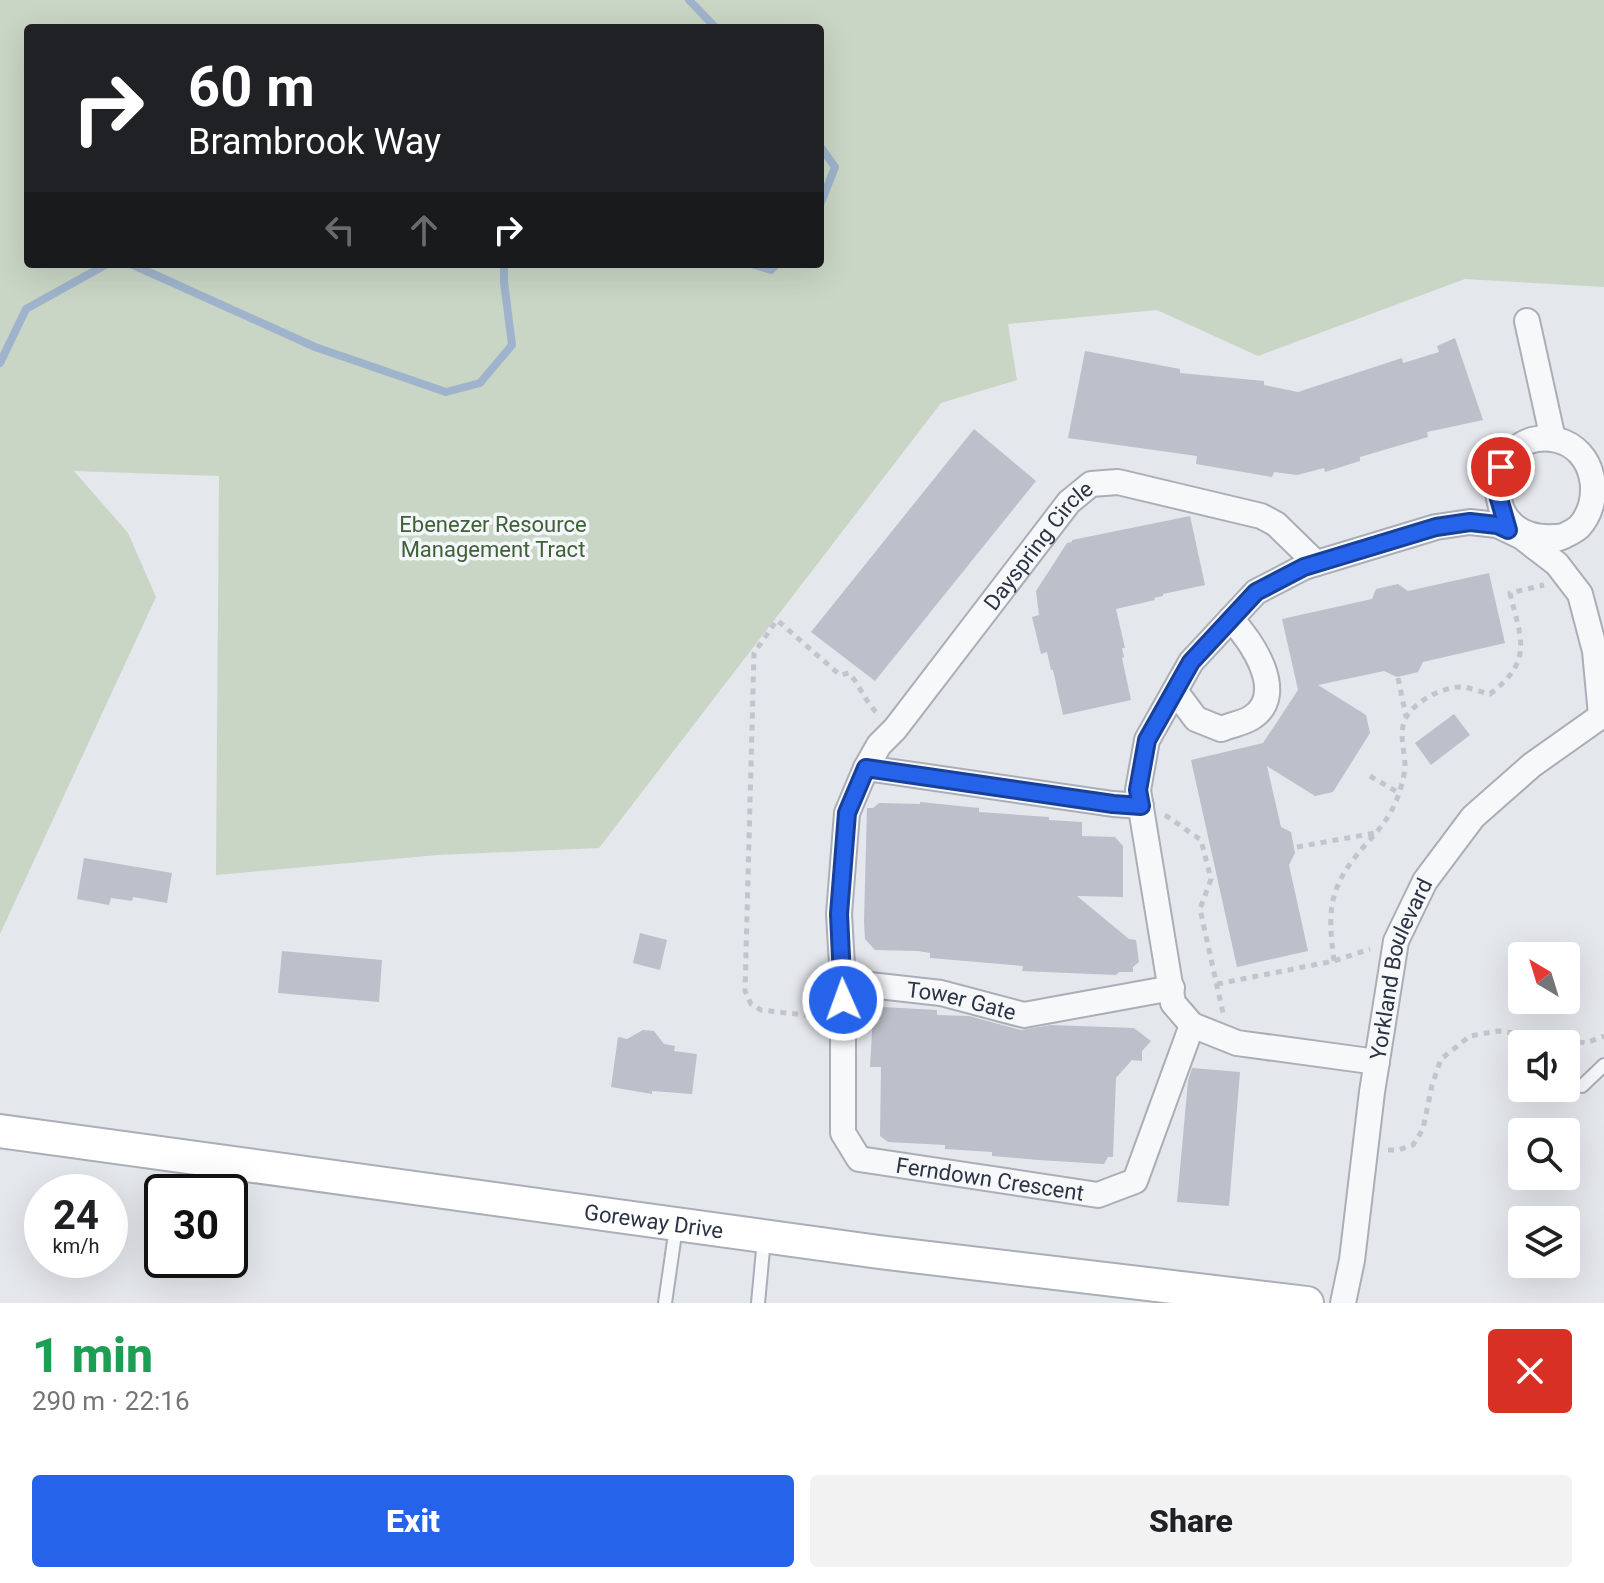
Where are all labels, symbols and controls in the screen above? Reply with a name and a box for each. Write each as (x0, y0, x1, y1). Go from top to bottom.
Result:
text: 60 m (188, 54, 315, 120)
icon: right (56, 56, 160, 160)
text: Brambrook Way (188, 121, 441, 163)
icon: left (318, 208, 362, 252)
icon: ahead (402, 208, 446, 252)
icon: right (486, 208, 530, 252)
pin (1467, 433, 1535, 501)
icon: arrive (1479, 445, 1523, 489)
street label: Dayspring Circle (979, 476, 1097, 615)
park label: Ebenezer Resource Management Tract (399, 512, 587, 562)
street label: Yorkland Boulevard (1365, 874, 1437, 1062)
north arrow (1508, 942, 1580, 1014)
map controls (1508, 942, 1580, 1278)
position arrow (801, 958, 885, 1042)
street label: Tower Gate (905, 977, 1019, 1025)
button: sound (1508, 1030, 1580, 1102)
button: search (1508, 1118, 1580, 1190)
street label: Ferndown Crescent (894, 1152, 1086, 1205)
speed limit sign: 30 (144, 1174, 248, 1278)
text: 24 (53, 1192, 99, 1239)
street label: Goreway Drive (583, 1199, 725, 1243)
button: layers (1508, 1206, 1580, 1278)
text: km/h (53, 1234, 99, 1258)
text: 1 min (32, 1327, 153, 1384)
button: close (1488, 1329, 1572, 1413)
text: 290 m · 22:16 (32, 1386, 190, 1416)
button: Exit (32, 1475, 794, 1567)
button: Share (810, 1475, 1572, 1567)

